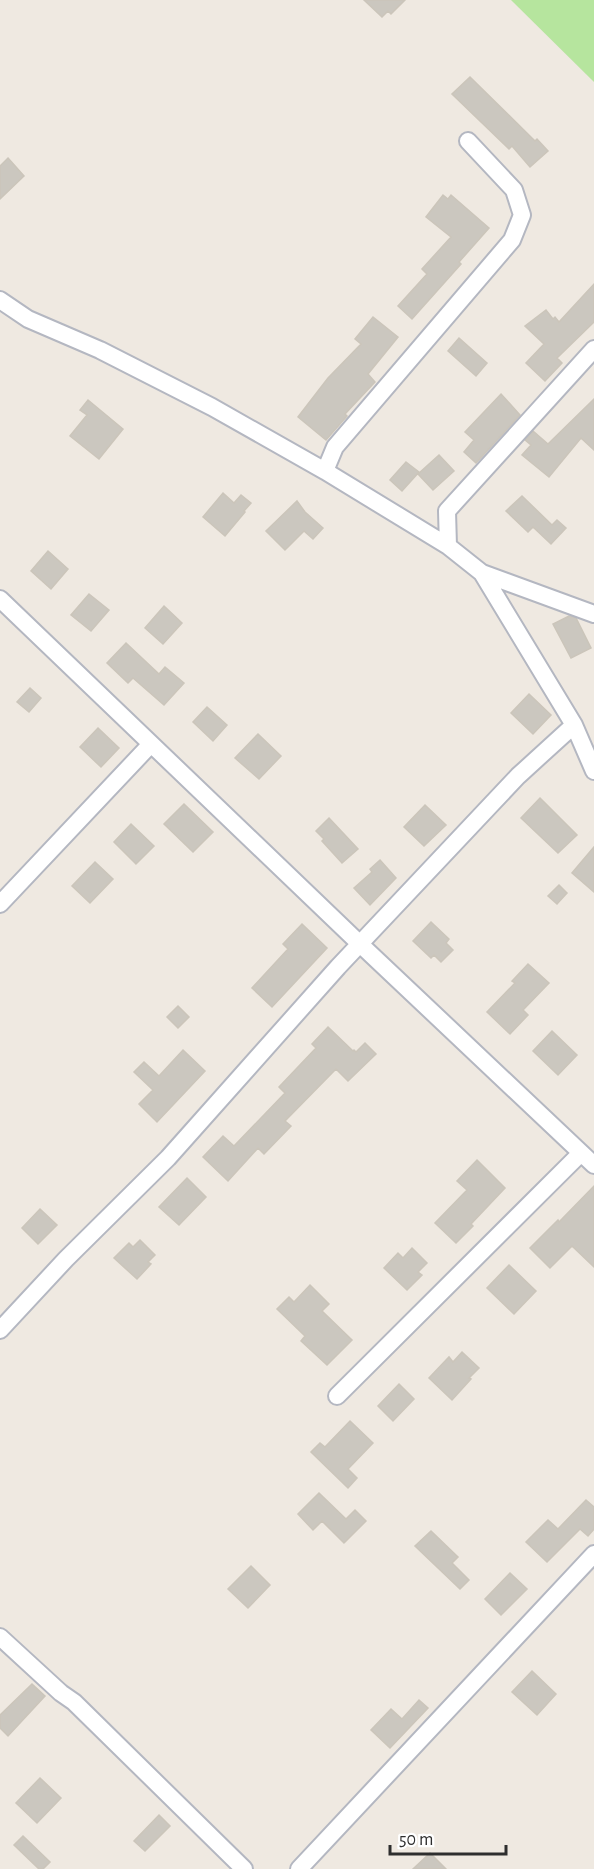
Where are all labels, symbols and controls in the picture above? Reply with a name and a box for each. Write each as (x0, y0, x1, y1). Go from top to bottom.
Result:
scale bar (390, 1818, 506, 1856)
text: 50 m (399, 1831, 433, 1849)

